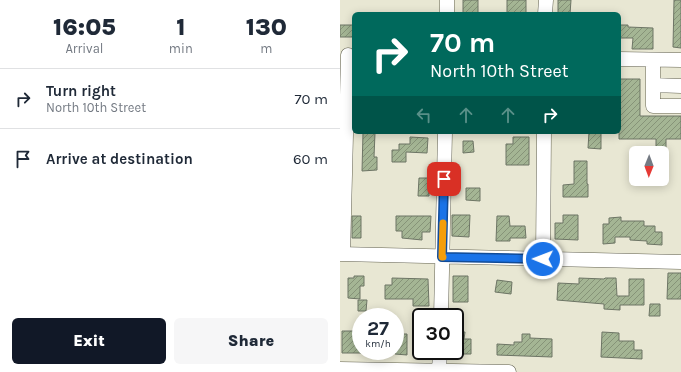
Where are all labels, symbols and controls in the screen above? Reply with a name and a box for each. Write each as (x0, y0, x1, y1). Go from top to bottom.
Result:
text: 16:05 (53, 13, 116, 41)
text: 1 (176, 13, 185, 41)
text: 130 (246, 13, 287, 41)
text: 70 m (430, 26, 495, 59)
icon: right (364, 28, 416, 80)
text: Arrival (65, 41, 103, 56)
text: min (169, 41, 193, 56)
text: m (260, 41, 272, 56)
text: North 10th Street (430, 60, 569, 82)
text: Turn right (46, 82, 116, 100)
icon: right (12, 88, 34, 110)
text: 70 m (294, 90, 328, 108)
text: North 10th Street (46, 100, 146, 115)
icon: left (413, 104, 435, 126)
icon: ahead (455, 104, 477, 126)
icon: ahead (497, 104, 519, 126)
icon: right (539, 104, 561, 126)
north arrow (629, 146, 669, 186)
map controls (629, 146, 669, 186)
icon: arrive (12, 148, 34, 170)
text: Arrive at destination (46, 150, 193, 168)
text: 60 m (293, 150, 328, 168)
pin (427, 162, 461, 196)
icon: arrive (433, 168, 455, 190)
position arrow (522, 238, 564, 280)
speed limit sign: 30 (412, 308, 464, 360)
text: 27 (367, 317, 389, 340)
button: Exit (12, 318, 166, 364)
button: Share (174, 318, 328, 364)
text: km/h (365, 338, 391, 350)

